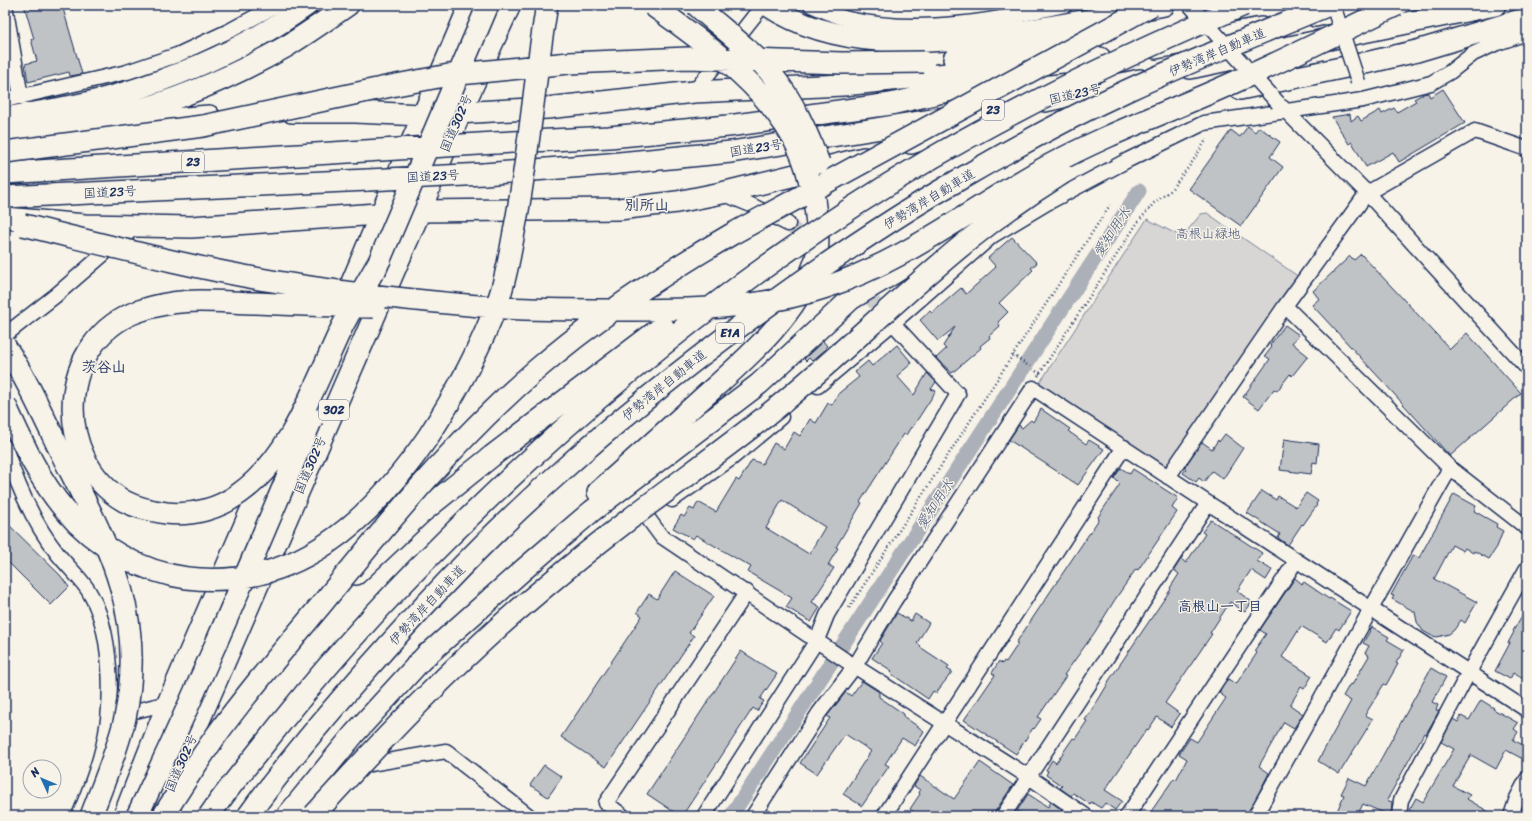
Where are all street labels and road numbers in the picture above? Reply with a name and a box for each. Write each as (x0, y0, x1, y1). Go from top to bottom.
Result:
street label: 伊勢湾岸自動車道 (1165, 21, 1269, 83)
street label: 国道23号 (1046, 77, 1104, 111)
street label: 国道302号 (433, 90, 479, 156)
road number: 23 (982, 100, 1004, 120)
street label: 国道23号 (728, 132, 784, 164)
road number: 23 (182, 152, 204, 172)
street label: 伊勢湾岸自動車道 (878, 162, 980, 236)
street label: 国道23号 (406, 163, 460, 189)
street label: 国道23号 (83, 179, 137, 205)
road number: E1A (716, 323, 744, 343)
street label: 伊勢湾岸自動車道 (616, 343, 712, 427)
road number: 302 (319, 400, 349, 420)
street label: 国道302号 (287, 432, 333, 498)
street label: 伊勢湾岸自動車道 (383, 559, 471, 651)
street label: 国道302号 (158, 730, 204, 796)

